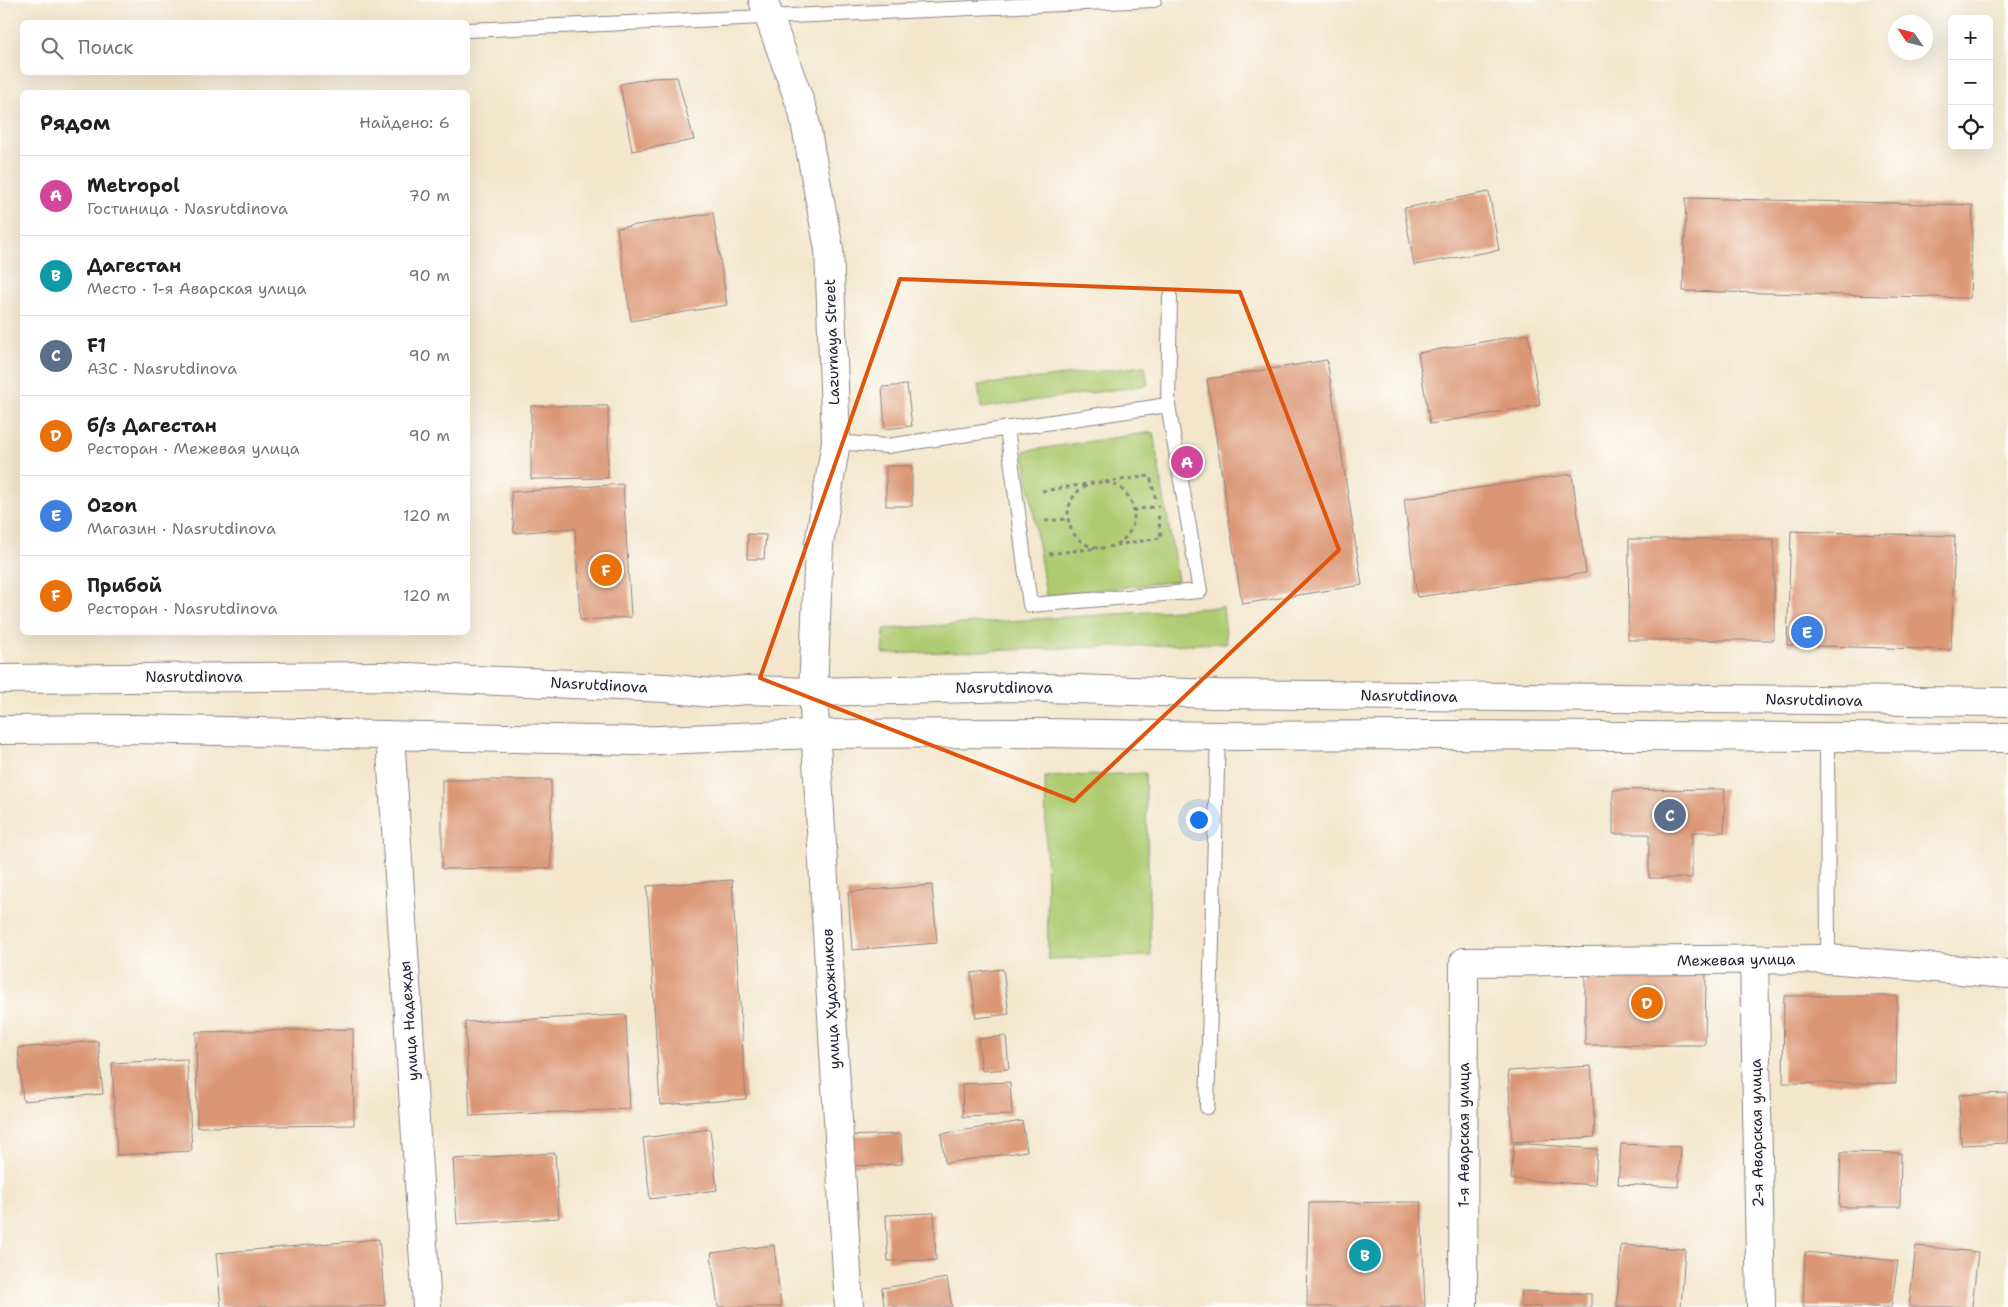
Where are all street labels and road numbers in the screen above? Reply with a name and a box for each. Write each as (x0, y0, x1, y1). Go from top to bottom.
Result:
street label: Lazurnaya Street (820, 279, 844, 405)
street label: Nasrutdinova (145, 667, 243, 687)
street label: Nasrutdinova (550, 672, 649, 698)
street label: Nasrutdinova (955, 678, 1053, 698)
street label: Nasrutdinova (1360, 685, 1459, 707)
street label: Nasrutdinova (1765, 689, 1864, 711)
street label: улица Художников (817, 928, 845, 1070)
street label: Межевая улица (1677, 949, 1796, 971)
street label: улица Надежды (395, 960, 423, 1082)
street label: 2-я Аварская улица (1746, 1058, 1768, 1207)
street label: 1-я Аварская улица (1454, 1062, 1474, 1207)

